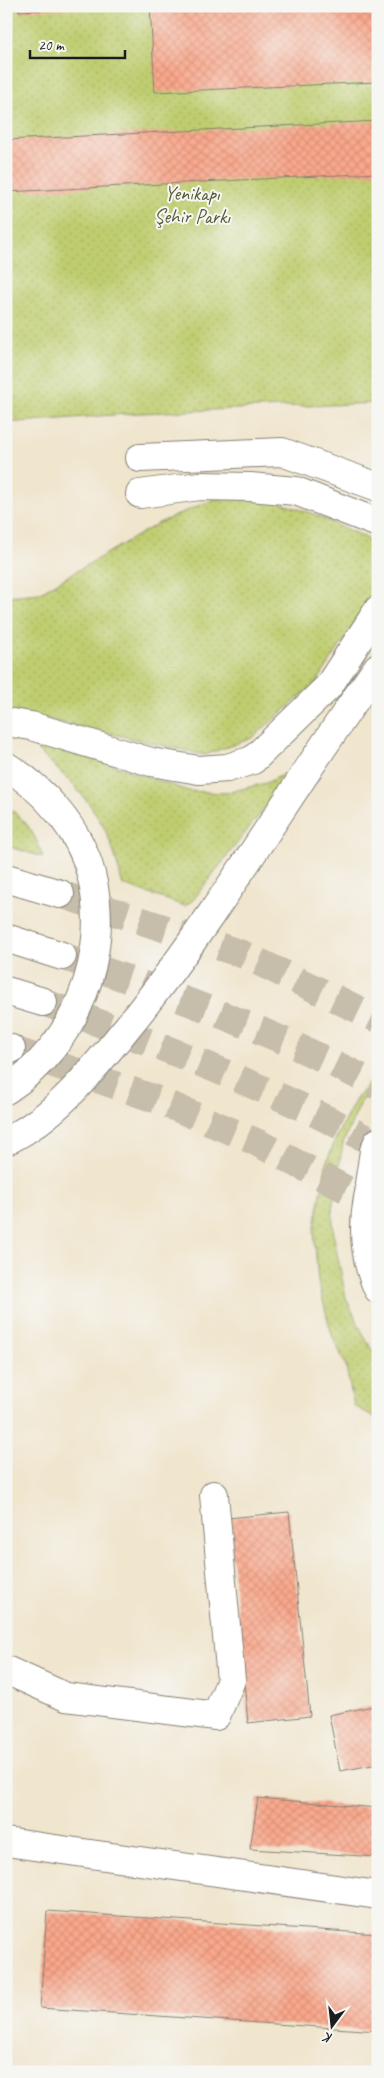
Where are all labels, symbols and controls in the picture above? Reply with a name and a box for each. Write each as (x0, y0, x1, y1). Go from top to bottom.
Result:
scale bar (30, 28, 125, 60)
text: 20 m (38, 36, 65, 55)
park label: Yenikapı Şehir Parkı (154, 181, 231, 229)
north arrow (306, 2000, 356, 2050)
text: K (320, 2028, 334, 2047)

